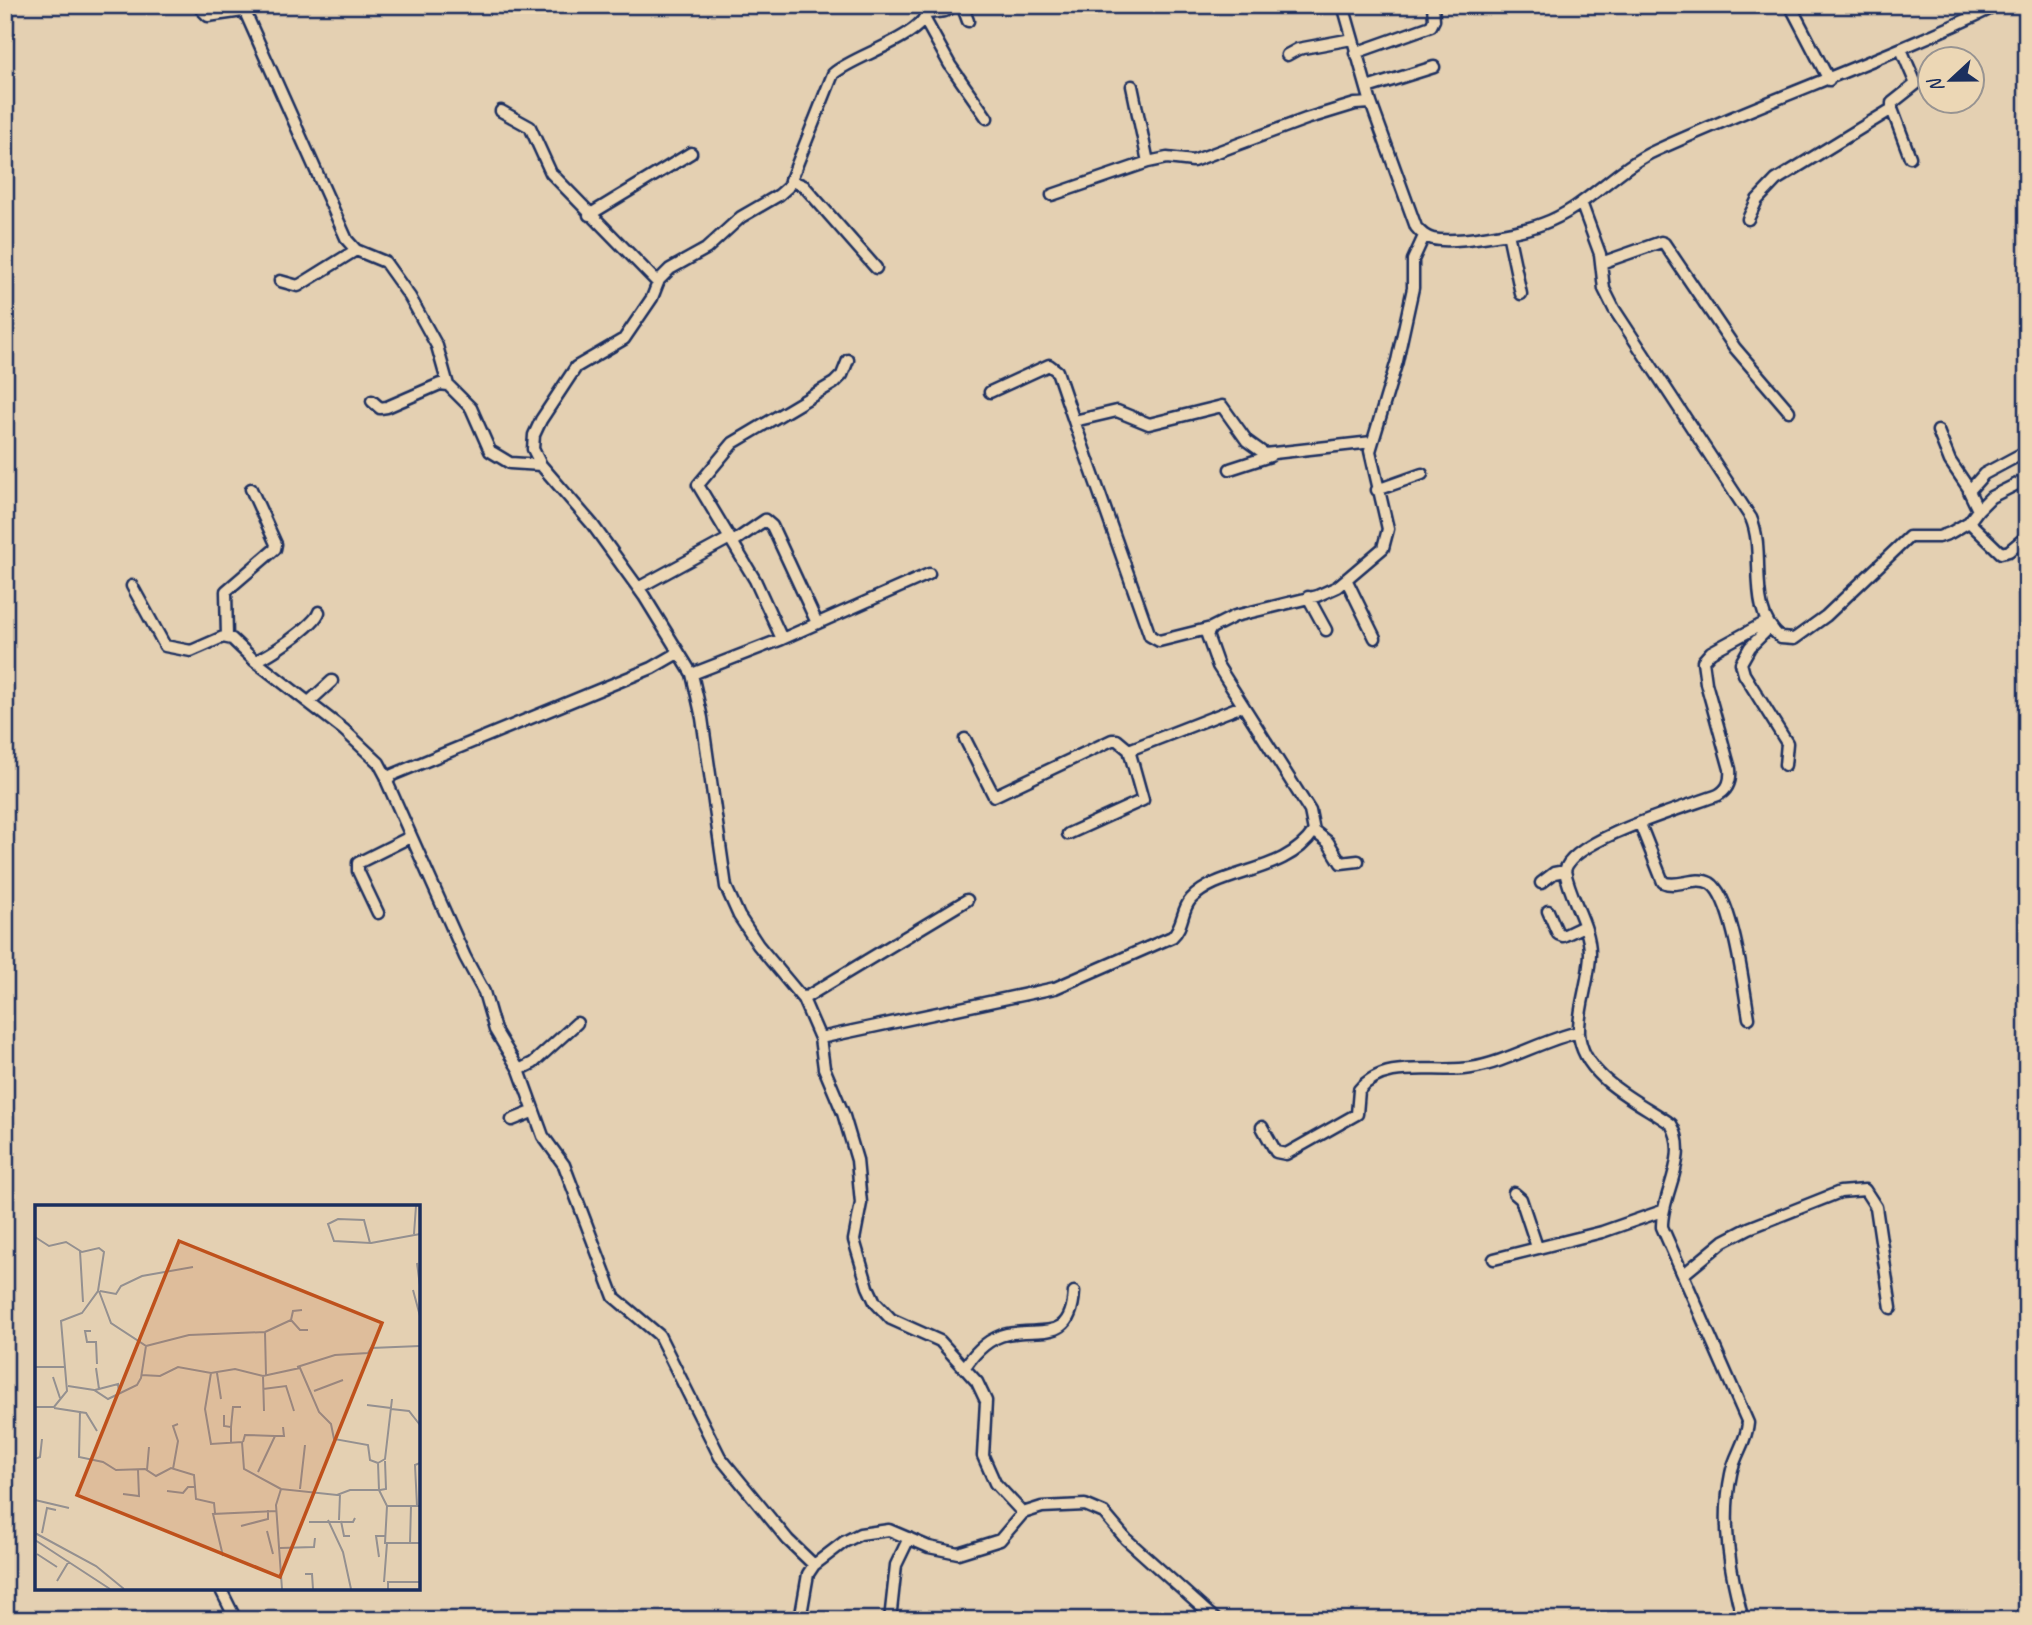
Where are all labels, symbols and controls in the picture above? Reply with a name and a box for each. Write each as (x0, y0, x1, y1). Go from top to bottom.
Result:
north arrow (1916, 46, 1986, 116)
text: N (1922, 73, 1949, 96)
inset map (35, 1205, 420, 1590)

